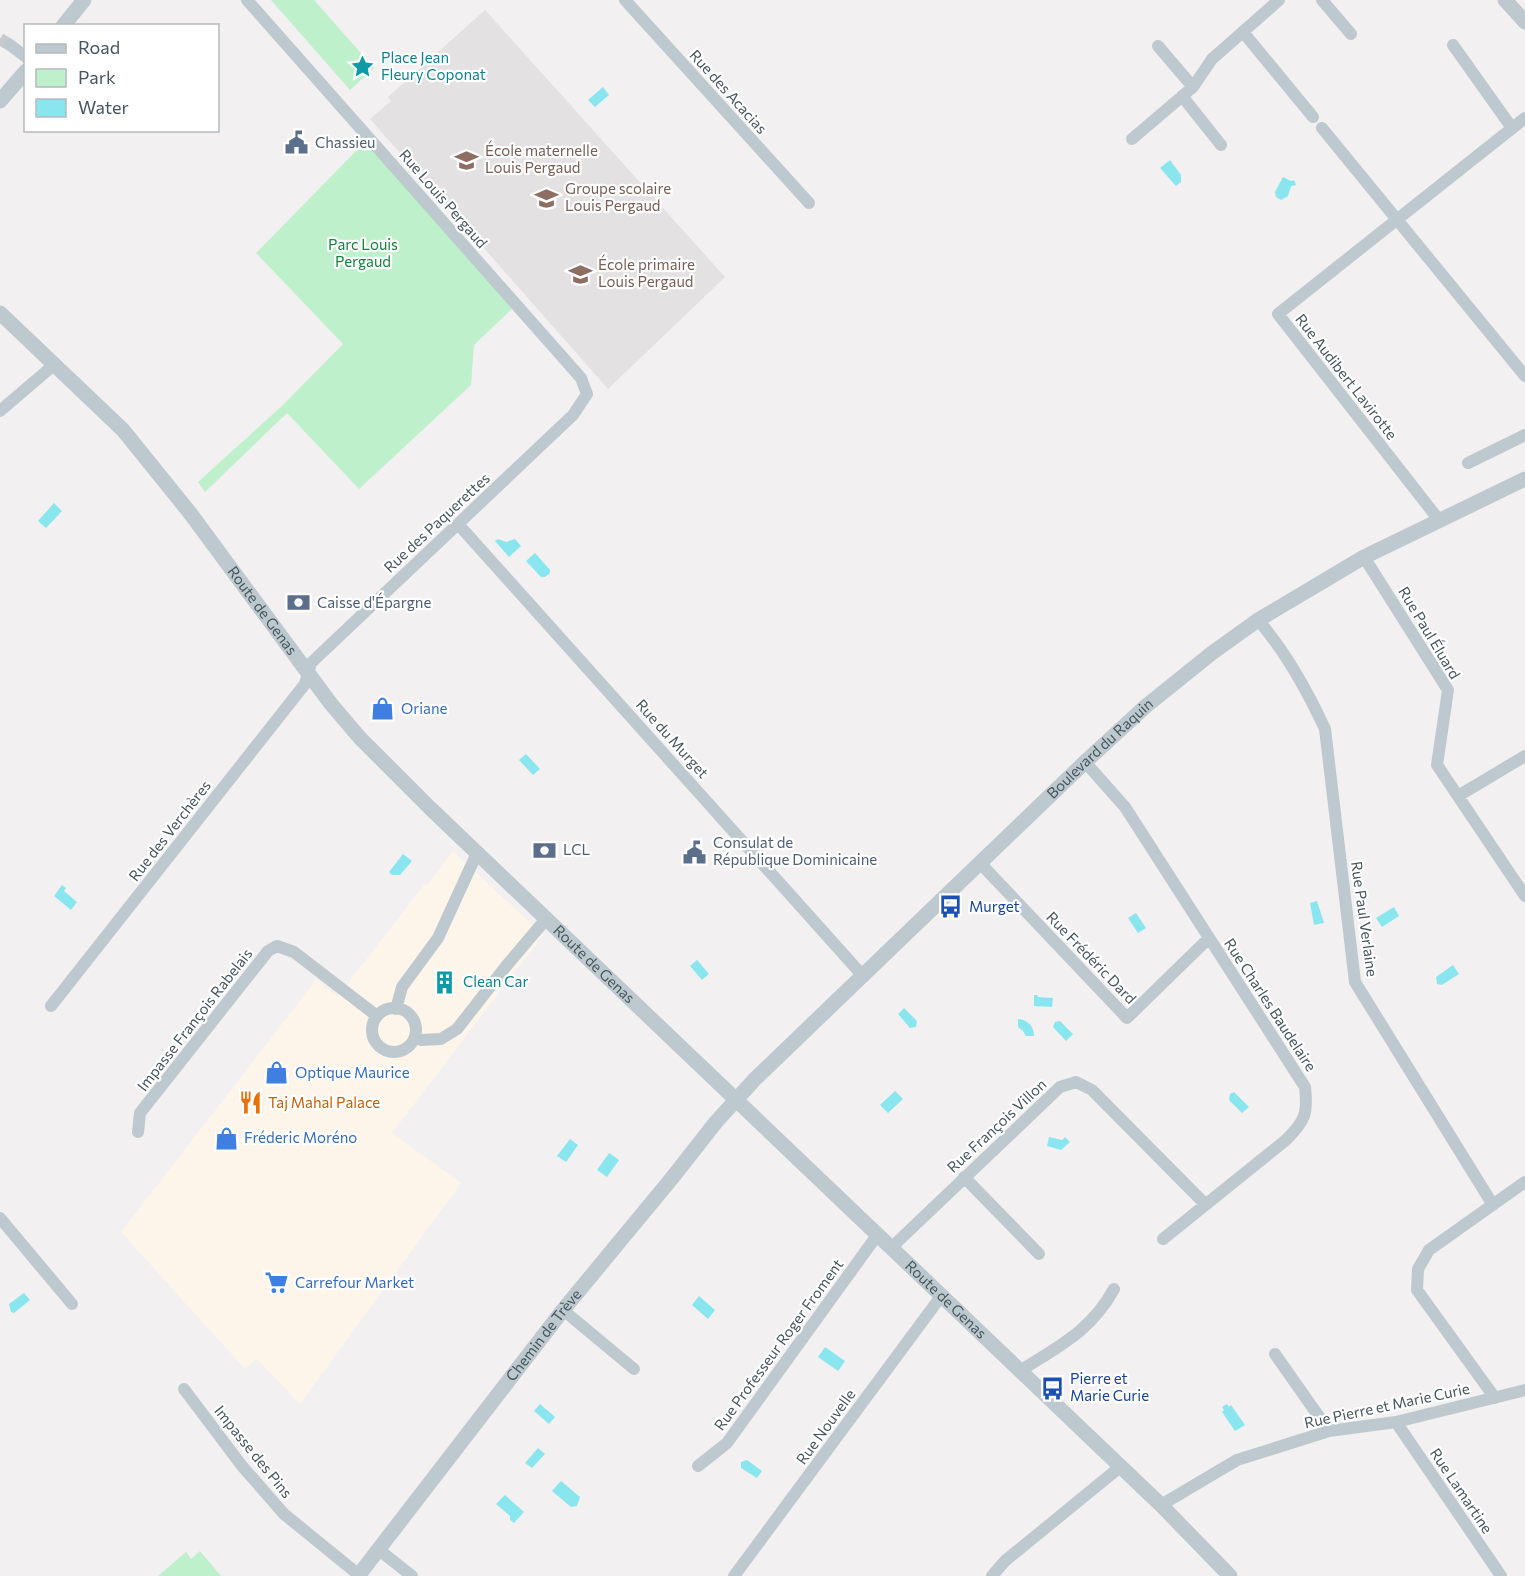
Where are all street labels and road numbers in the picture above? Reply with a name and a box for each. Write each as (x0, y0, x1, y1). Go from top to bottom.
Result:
street label: Rue des Acacias (686, 46, 771, 137)
street label: Rue Louis Pergaud (396, 145, 491, 251)
street label: Rue Audibert Lavirotte (1292, 310, 1402, 443)
street label: Rue des Paquerettes (380, 468, 493, 576)
street label: Route de Genas (224, 562, 302, 658)
street label: Rue Paul Éluard (1395, 582, 1465, 682)
street label: Boulevard du Raquin (1043, 694, 1156, 802)
street label: Rue du Murget (633, 695, 713, 781)
street label: Rue des Verchères (124, 776, 214, 884)
street label: Rue Paul Verlaine (1348, 860, 1382, 978)
street label: Rue Frédéric Dard (1043, 907, 1140, 1007)
street label: Route de Genas (550, 921, 639, 1007)
street label: Rue Charles Baudelaire (1221, 935, 1321, 1074)
street label: Impasse François Rabelais (133, 944, 256, 1094)
street label: Rue François Villon (943, 1075, 1050, 1176)
street label: Rue Professeur Roger Froment (710, 1255, 846, 1434)
street label: Route de Genas (902, 1256, 991, 1342)
street label: Chemin de Trève (501, 1285, 585, 1384)
street label: Rue Pierre et Marie Curie (1302, 1379, 1471, 1431)
street label: Rue Nouvelle (792, 1385, 859, 1468)
street label: Impasse des Pins (211, 1402, 297, 1501)
street label: Rue Lamartine (1427, 1444, 1497, 1537)

